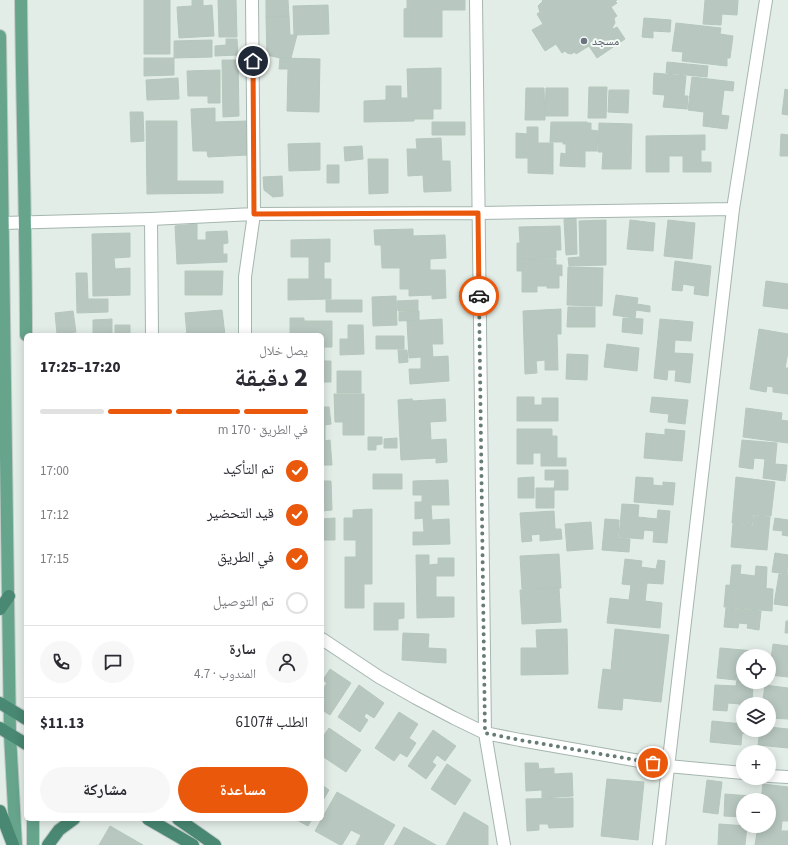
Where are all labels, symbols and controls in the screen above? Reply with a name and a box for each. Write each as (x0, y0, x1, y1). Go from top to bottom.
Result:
place label: مسجد (592, 33, 619, 50)
marker: مسجد (579, 36, 589, 46)
pin (236, 44, 270, 78)
icon: home (242, 50, 264, 72)
courier (459, 276, 499, 316)
icon: car (468, 285, 490, 307)
text: يصل خلال (259, 342, 308, 360)
text: 17:20–17:25 (40, 357, 121, 378)
text: 2 دقيقة (234, 359, 308, 396)
text: في الطريق · 170 m (218, 421, 308, 439)
text: تم التأكيد (223, 459, 274, 480)
icon: check (286, 460, 308, 482)
text: 17:00 (40, 462, 69, 480)
text: قيد التحضير (207, 503, 274, 524)
icon: check (286, 504, 308, 526)
text: 17:12 (40, 506, 69, 524)
text: في الطريق (217, 547, 274, 568)
icon: check (286, 548, 308, 570)
text: 17:15 (40, 550, 69, 568)
text: تم التوصيل (213, 591, 274, 612)
text: سارة (229, 639, 256, 660)
button: phone (40, 641, 82, 683)
button: chat (92, 641, 134, 683)
button: person (266, 641, 308, 683)
map controls (736, 649, 776, 833)
button: locate (736, 649, 776, 689)
text: المندوب · 4.7 (194, 665, 256, 683)
button: layers (736, 697, 776, 737)
text: الطلب #6107 (236, 712, 308, 733)
text: $11.13 (40, 713, 84, 734)
button: + (736, 745, 776, 785)
pin (636, 746, 670, 780)
icon: bag (642, 752, 664, 774)
button: مشاركة (40, 767, 170, 813)
button: مساعدة (178, 767, 308, 813)
button: − (736, 793, 776, 833)

